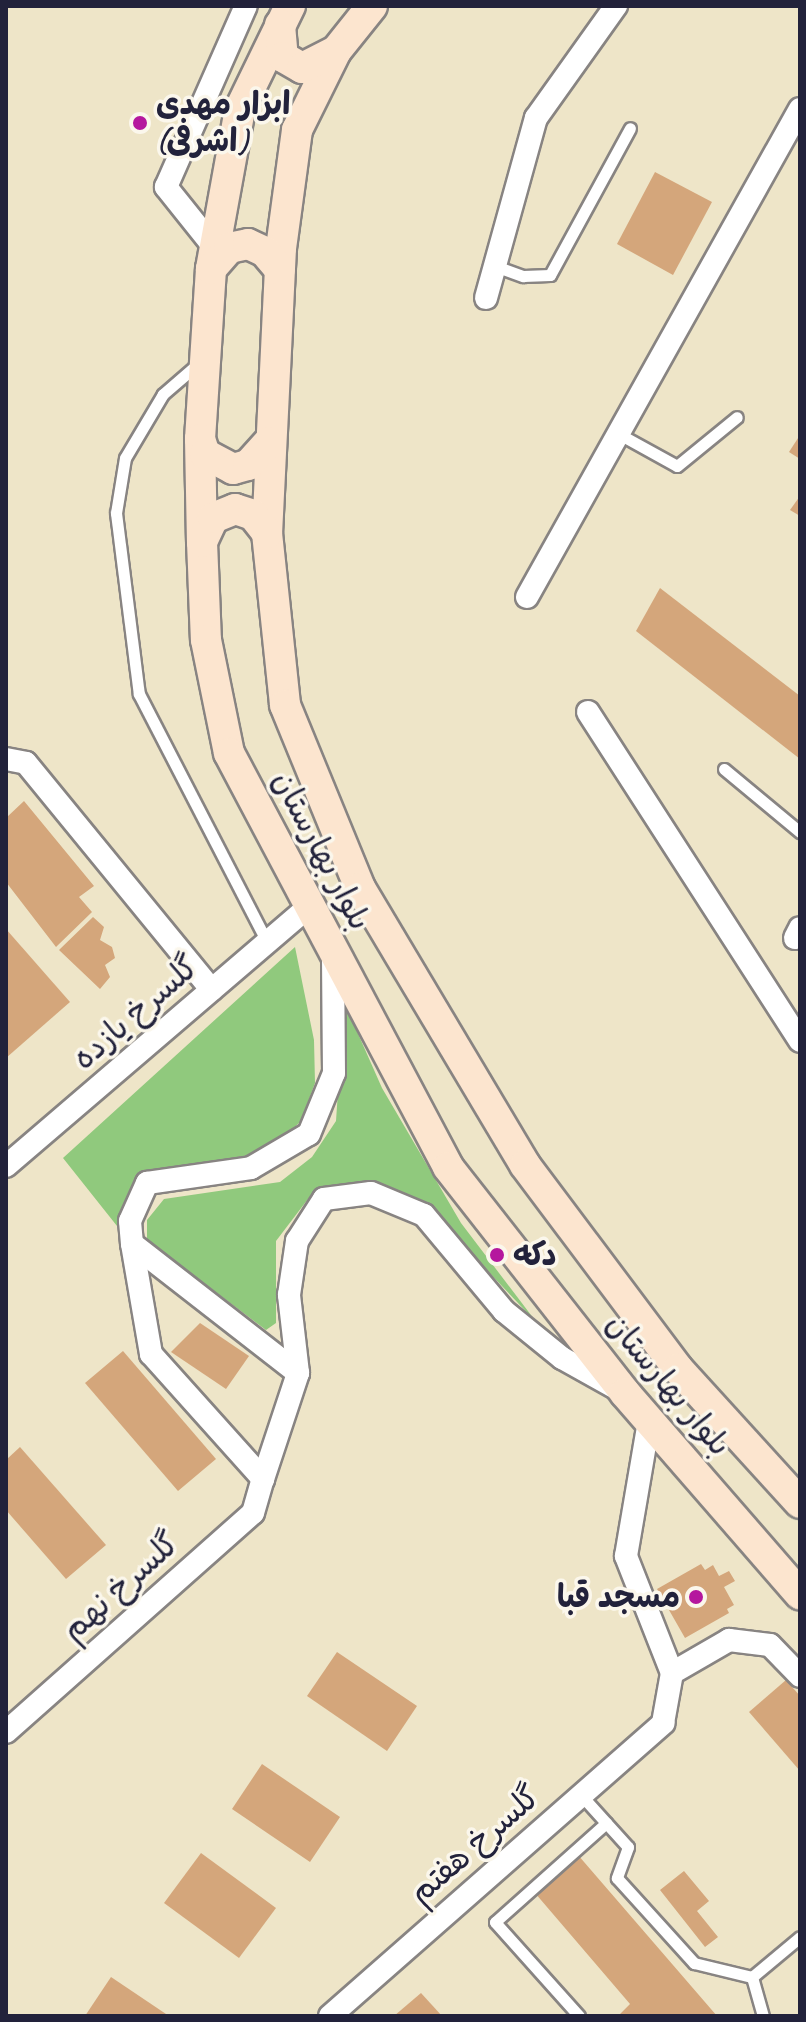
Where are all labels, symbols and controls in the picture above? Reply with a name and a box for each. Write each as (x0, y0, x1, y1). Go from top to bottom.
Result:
place label: ابزار مهدی (اشرفی) (156, 86, 290, 161)
marker: ابزار مهدی (اشرفی) (131, 114, 149, 132)
street label: بلوار بهارستان (263, 765, 379, 937)
street label: گلسرخ یازده (65, 948, 207, 1078)
place label: دکه (513, 1236, 556, 1274)
marker: دکه (488, 1246, 506, 1264)
street label: بلوار بهارستان (597, 1306, 739, 1464)
street label: گلسرخ نهم (54, 1524, 188, 1650)
place label: مسجد قبا (557, 1578, 680, 1616)
marker: مسجد قبا (687, 1588, 705, 1606)
street label: گلسرخ هفتم (402, 1778, 548, 1912)

